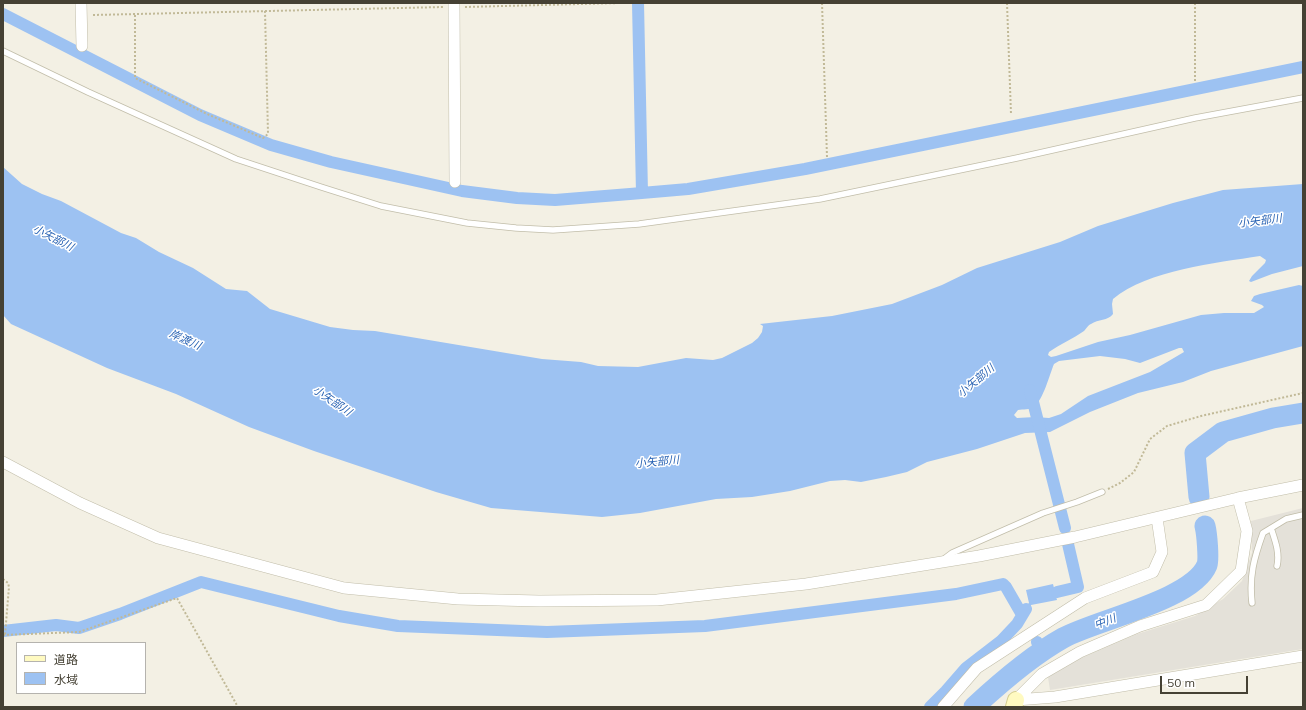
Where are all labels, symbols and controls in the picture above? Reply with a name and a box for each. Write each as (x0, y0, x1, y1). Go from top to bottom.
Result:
water label: 小矢部川 (1237, 212, 1283, 230)
water label: 小矢部川 (30, 222, 76, 254)
water label: 岸渡川 (167, 327, 203, 353)
water label: 小矢部川 (955, 362, 997, 400)
water label: 小矢部川 (310, 383, 354, 419)
water label: 小矢部川 (635, 454, 679, 470)
water label: 中川 (1092, 612, 1118, 632)
legend (16, 642, 146, 694)
text: 道路 (54, 652, 78, 667)
scale bar (1162, 668, 1250, 694)
text: 水域 (54, 672, 78, 687)
text: 50 m (1167, 675, 1195, 690)

